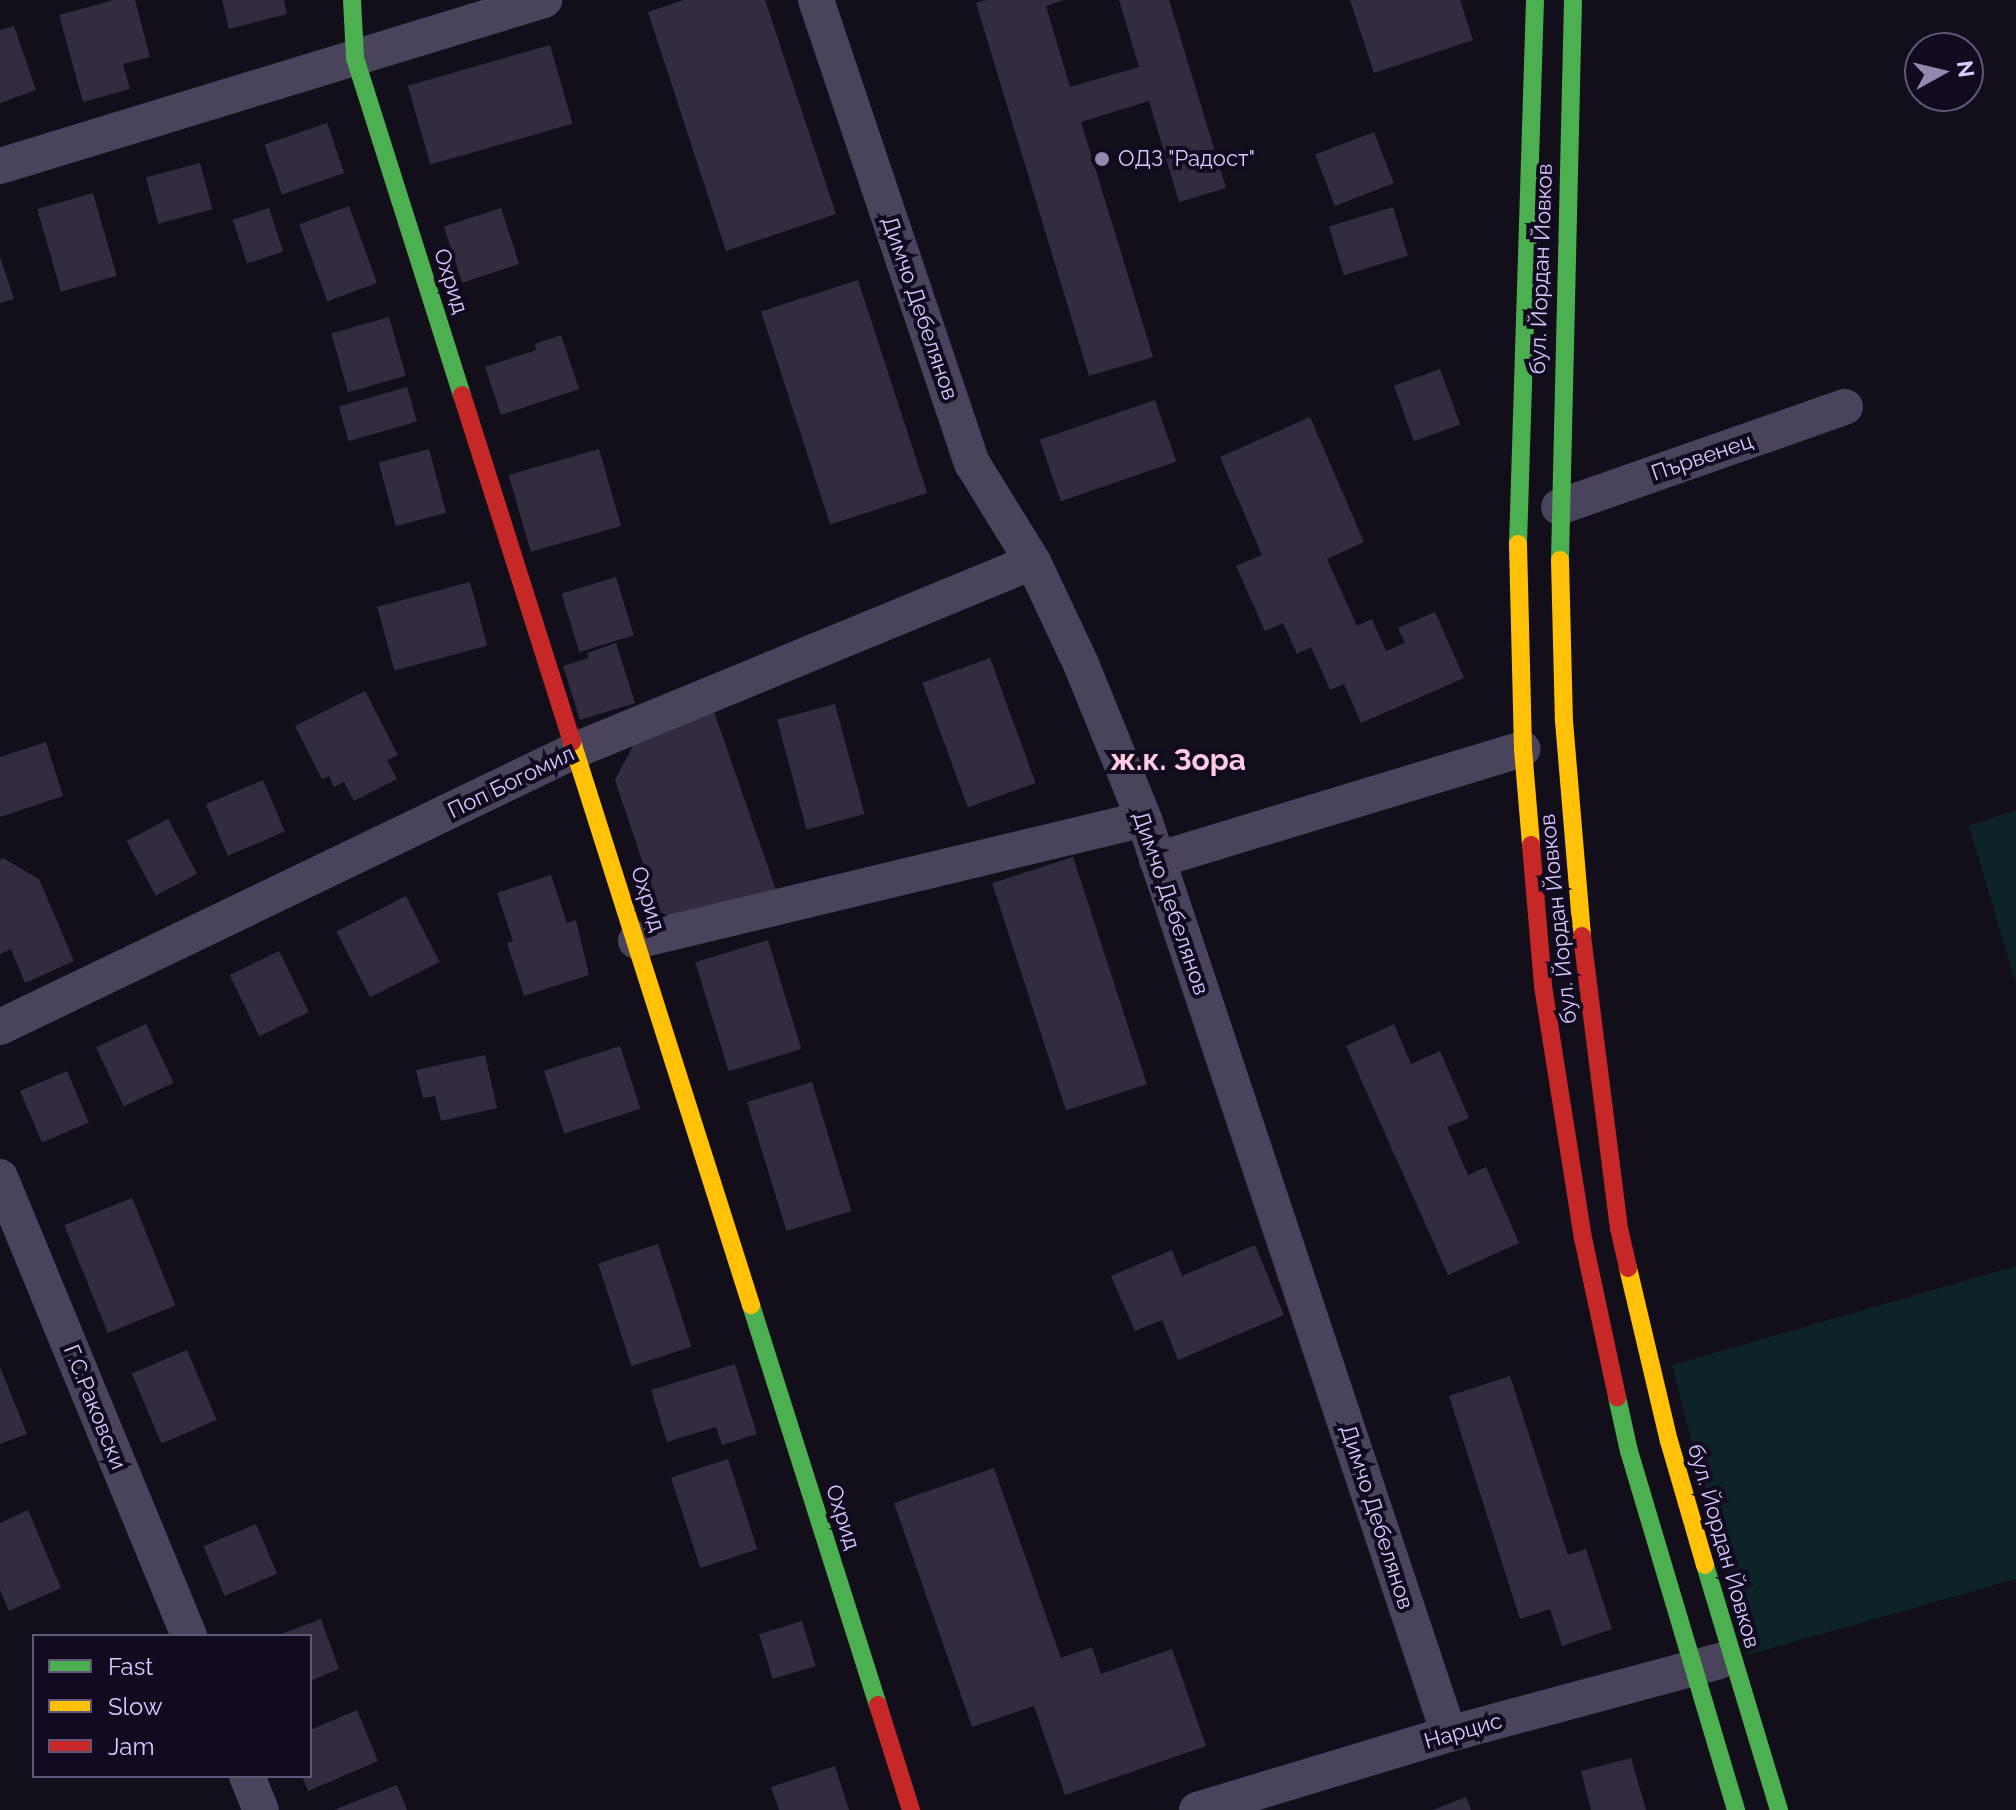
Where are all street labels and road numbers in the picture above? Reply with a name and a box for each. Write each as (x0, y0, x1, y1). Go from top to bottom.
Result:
street label: бул. Йордан Йовков (1524, 163, 1558, 375)
street label: Димчо Дебелянов (876, 213, 964, 403)
street label: Охрид (428, 245, 474, 317)
street label: Първенец (1648, 427, 1756, 487)
street label: Поп Богомил (443, 740, 579, 824)
street label: Димчо Дебелянов (1127, 808, 1215, 998)
street label: бул. Йордан Йовков (1534, 813, 1582, 1025)
street label: Охрид (625, 863, 671, 935)
street label: Г.С.Раковски (58, 1341, 132, 1473)
street label: Димчо Дебелянов (1335, 1421, 1419, 1613)
street label: бул. Йордан Йовков (1682, 1441, 1766, 1651)
street label: Охрид (820, 1481, 866, 1553)
street label: Нарцис (1421, 1707, 1505, 1755)

